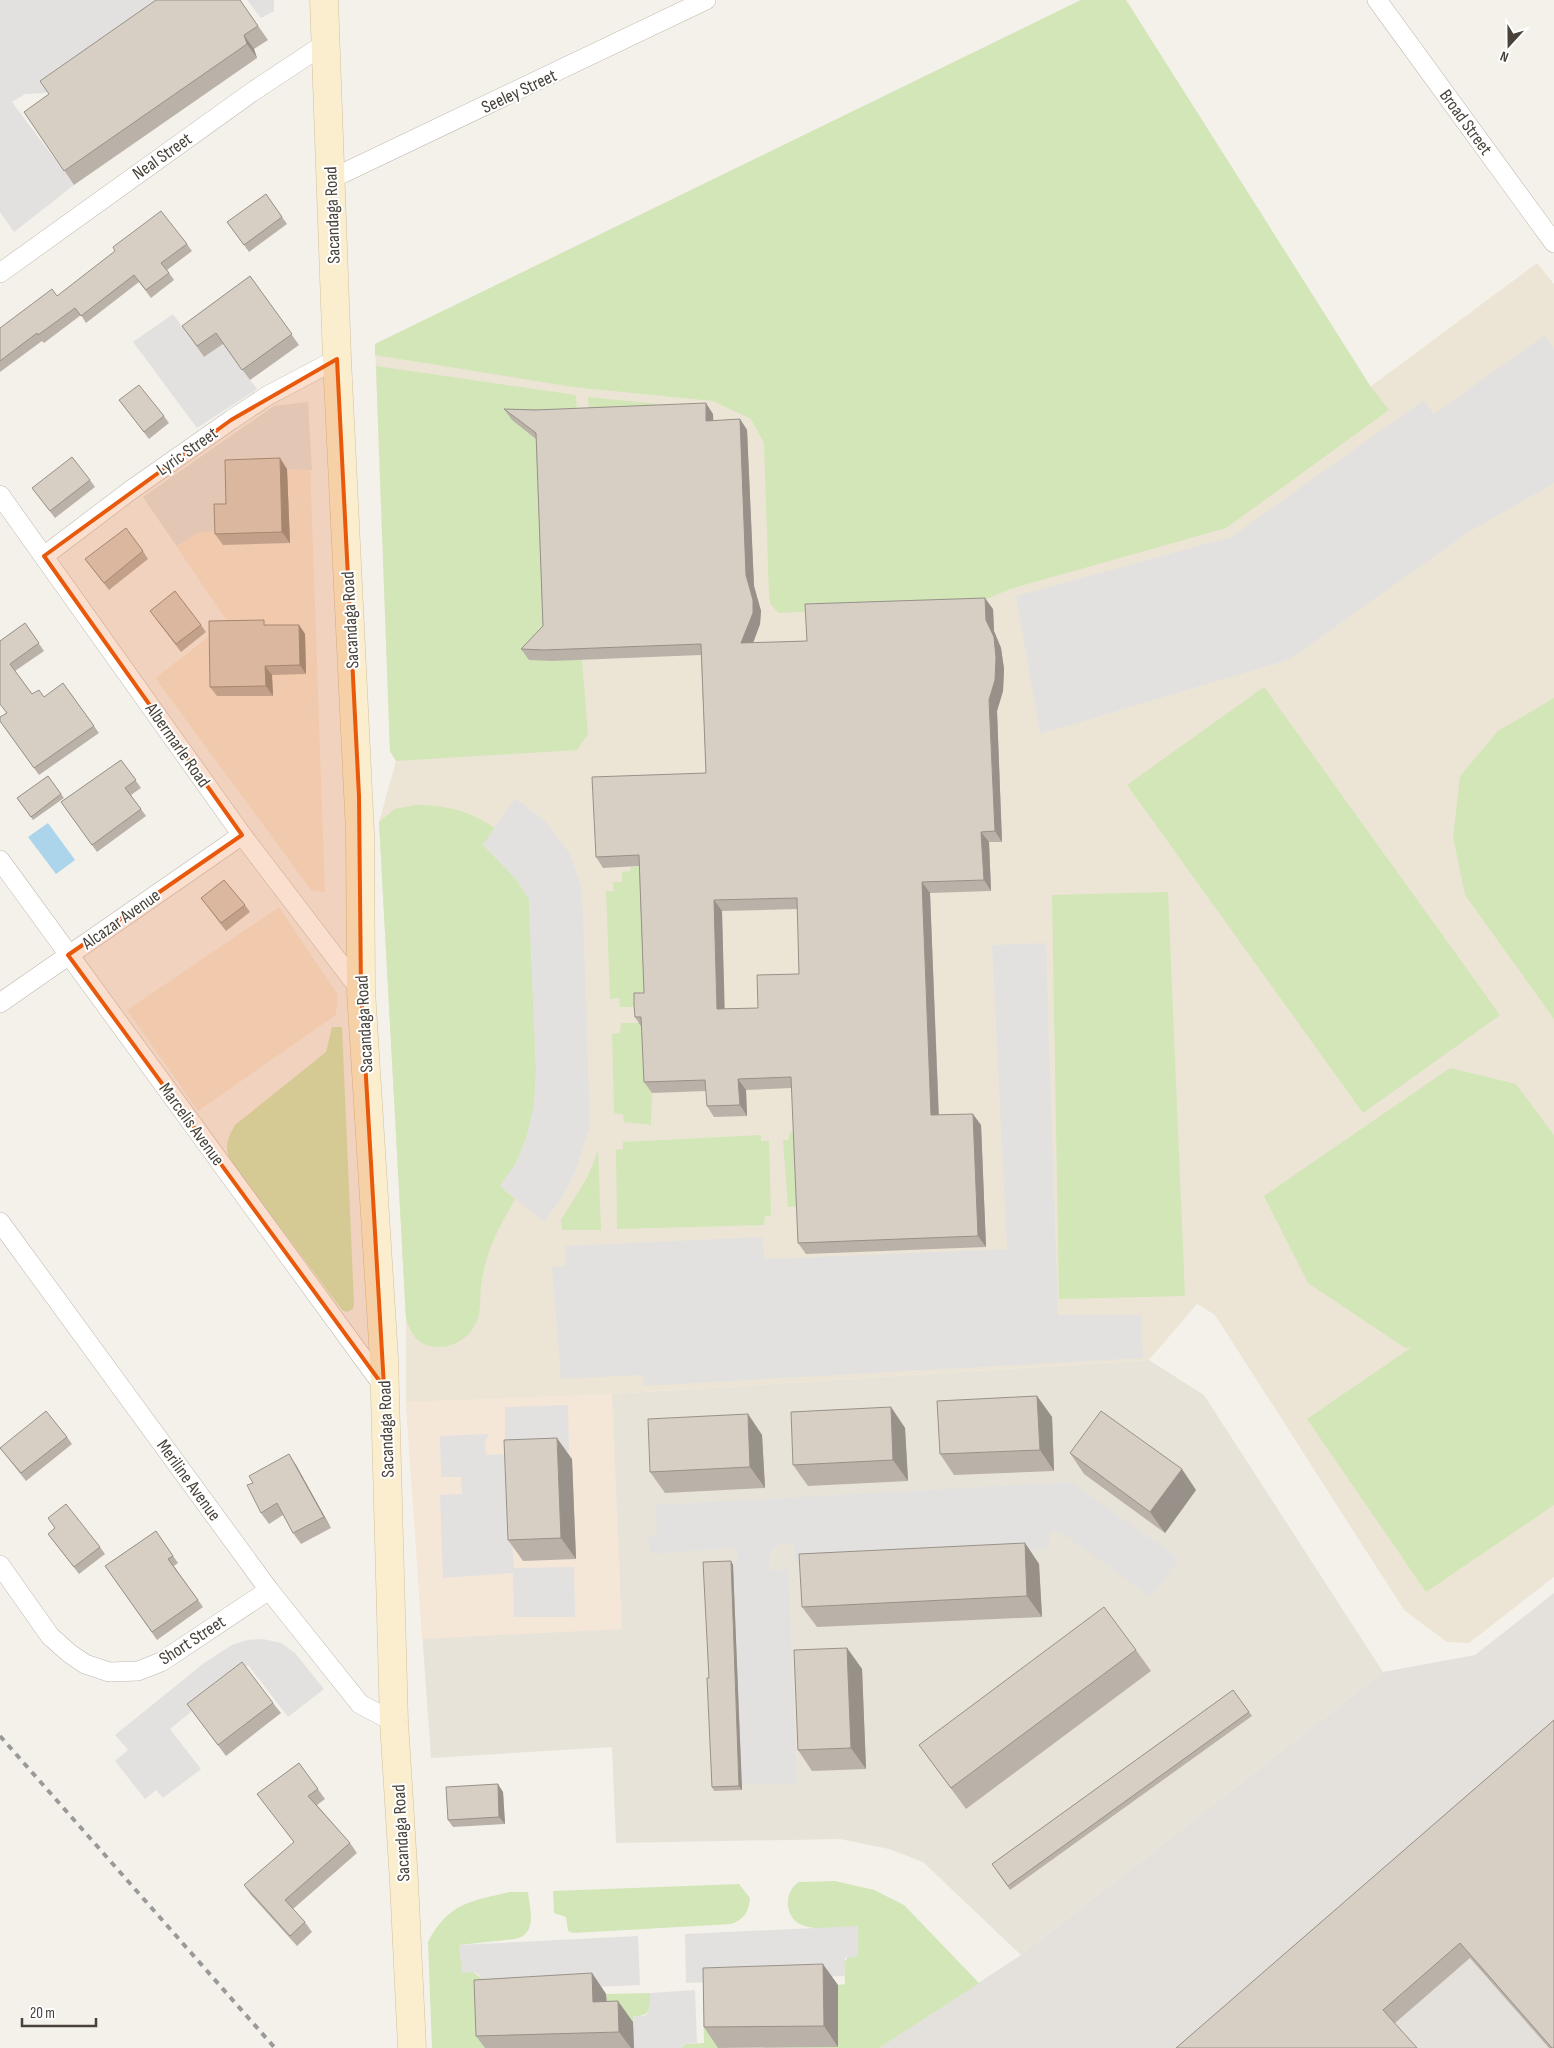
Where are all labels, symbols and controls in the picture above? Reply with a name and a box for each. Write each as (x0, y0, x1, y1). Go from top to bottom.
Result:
north arrow (1484, 20, 1534, 70)
text: N (1498, 47, 1511, 66)
street label: Seeley Street (478, 65, 561, 118)
street label: Broad Street (1435, 86, 1497, 159)
street label: Neal Street (129, 128, 196, 184)
street label: Sacandaga Road (320, 166, 345, 264)
street label: Lyric Street (153, 423, 222, 480)
street label: Sacandaga Road (337, 571, 364, 669)
street label: Albermarle Road (140, 698, 214, 792)
street label: Alcazar Avenue (77, 885, 164, 955)
street label: Sacandaga Road (351, 975, 378, 1073)
street label: Marcelis Avenue (155, 1079, 229, 1170)
street label: Sacandaga Road (374, 1380, 399, 1478)
street label: Meriline Avenue (152, 1436, 225, 1525)
street label: Short Street (155, 1611, 230, 1670)
street label: Sacandaga Road (388, 1784, 415, 1882)
scale bar (22, 1996, 96, 2028)
text: 20 m (30, 2004, 55, 2023)

